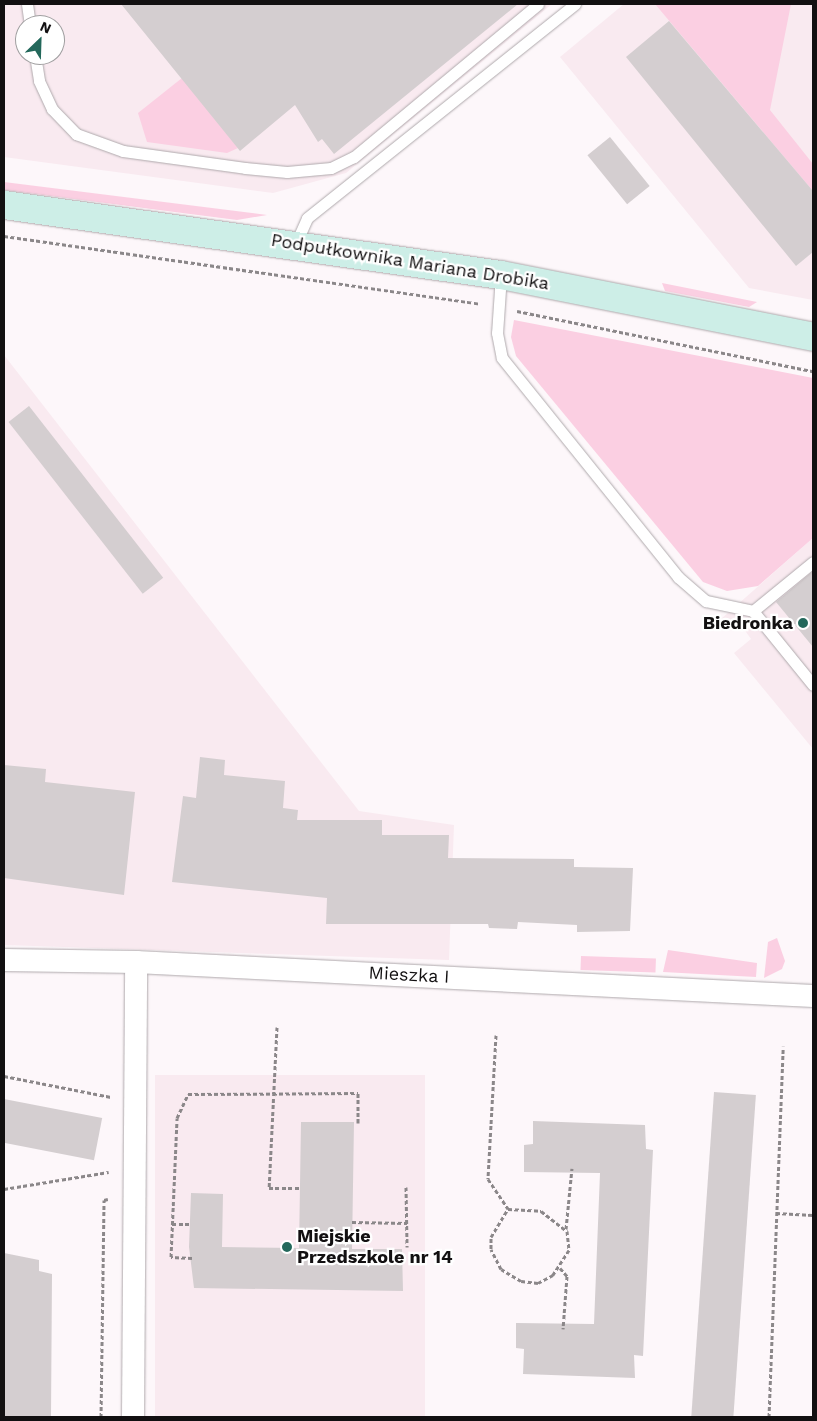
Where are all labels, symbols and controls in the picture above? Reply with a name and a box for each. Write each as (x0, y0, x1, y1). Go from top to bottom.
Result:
north arrow (15, 15, 65, 65)
text: N (38, 18, 54, 37)
street label: Podpułkownika Mariana Drobika (269, 229, 551, 295)
place label: Biedronka (703, 612, 793, 634)
marker: Biedronka (797, 617, 809, 629)
street label: Mieszka I (368, 962, 450, 988)
place label: Miejskie Przedszkole nr 14 (297, 1226, 453, 1268)
marker: Miejskie Przedszkole nr 14 (281, 1241, 293, 1253)

